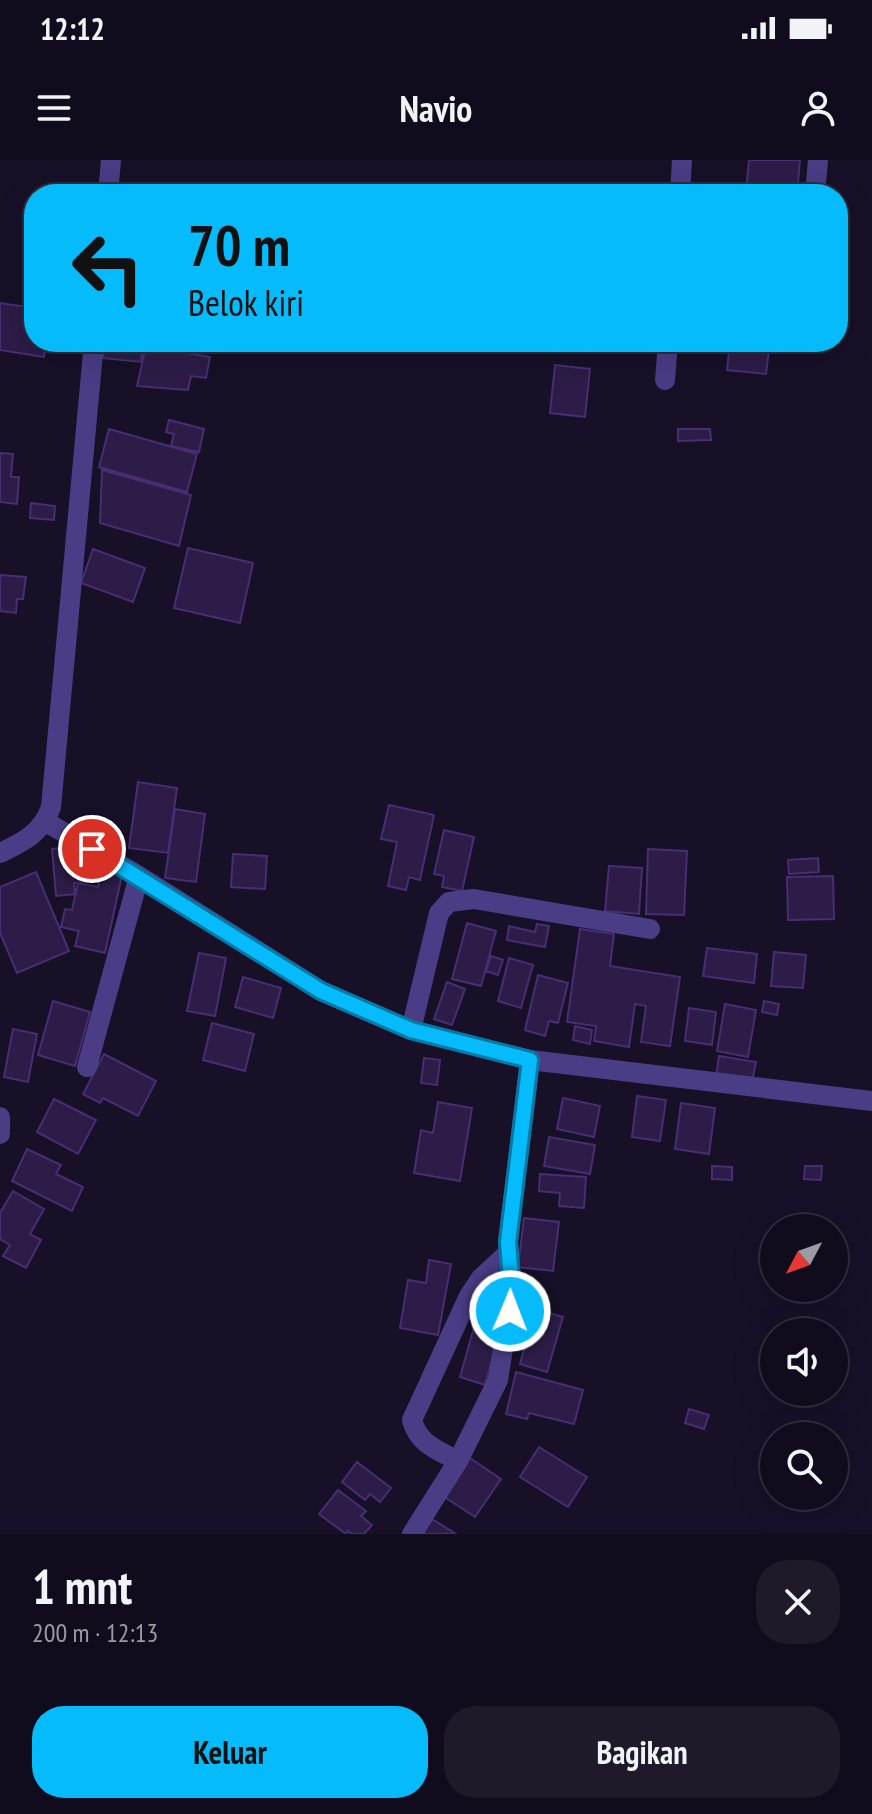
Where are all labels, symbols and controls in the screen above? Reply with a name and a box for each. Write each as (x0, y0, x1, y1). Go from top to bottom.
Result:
text: 12:12 (40, 9, 105, 48)
text: Navio (400, 85, 472, 132)
icon: menu (32, 86, 76, 130)
icon: person (796, 86, 840, 130)
text: 70 m (188, 209, 290, 281)
icon: left (56, 216, 160, 320)
text: Belok kiri (188, 279, 304, 326)
pin (58, 815, 126, 883)
icon: arrive (70, 827, 114, 871)
north arrow (760, 1214, 848, 1302)
map controls (760, 1214, 848, 1510)
position arrow (468, 1269, 552, 1353)
button: sound (760, 1318, 848, 1406)
button: search (760, 1422, 848, 1510)
text: 1 mnt (32, 1555, 132, 1617)
button: close (756, 1560, 840, 1644)
text: 200 m · 12:13 (32, 1616, 158, 1649)
button: Keluar (32, 1706, 428, 1798)
button: Bagikan (444, 1706, 840, 1798)

